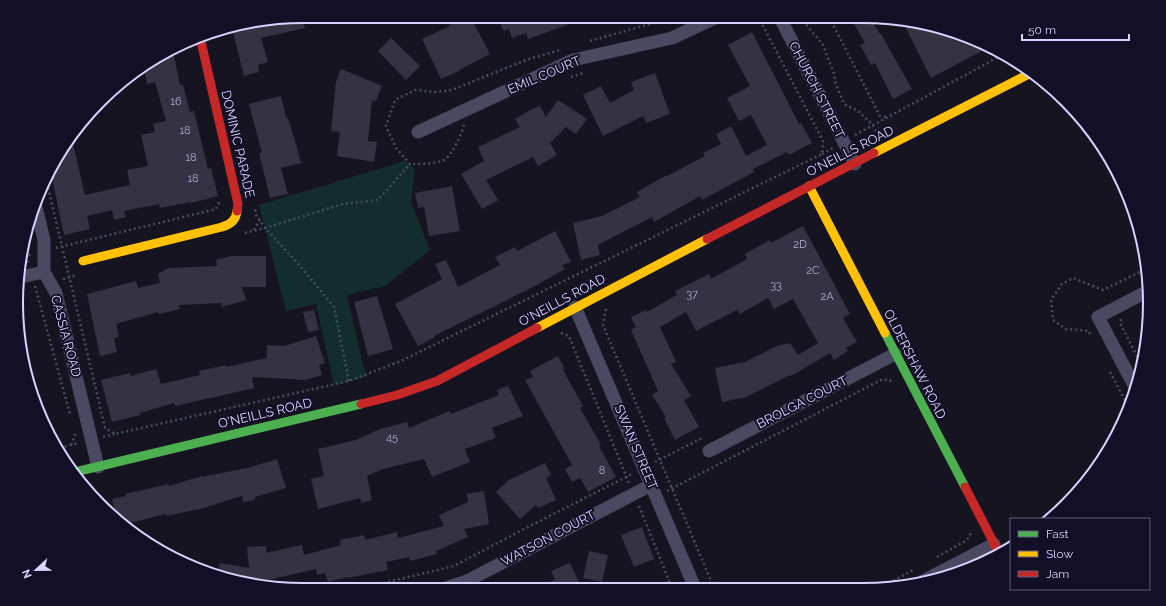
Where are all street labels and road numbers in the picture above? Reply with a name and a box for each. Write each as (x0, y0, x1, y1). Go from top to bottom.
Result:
street label: CHURCH STREET (786, 39, 848, 141)
street label: EMIL COURT (505, 53, 583, 97)
street label: DOMINIC PARADE (218, 89, 258, 199)
street label: O'NEILLS ROAD (804, 123, 896, 179)
street label: O'NEILLS ROAD (516, 271, 608, 329)
street label: CASSIA ROAD (48, 293, 84, 379)
street label: OLDERSHAW ROAD (881, 307, 949, 421)
street label: BROLGA COURT (754, 373, 850, 431)
street label: O'NEILLS ROAD (217, 395, 313, 431)
street label: SWAN STREET (611, 402, 661, 492)
street label: WATSON COURT (498, 507, 598, 569)

